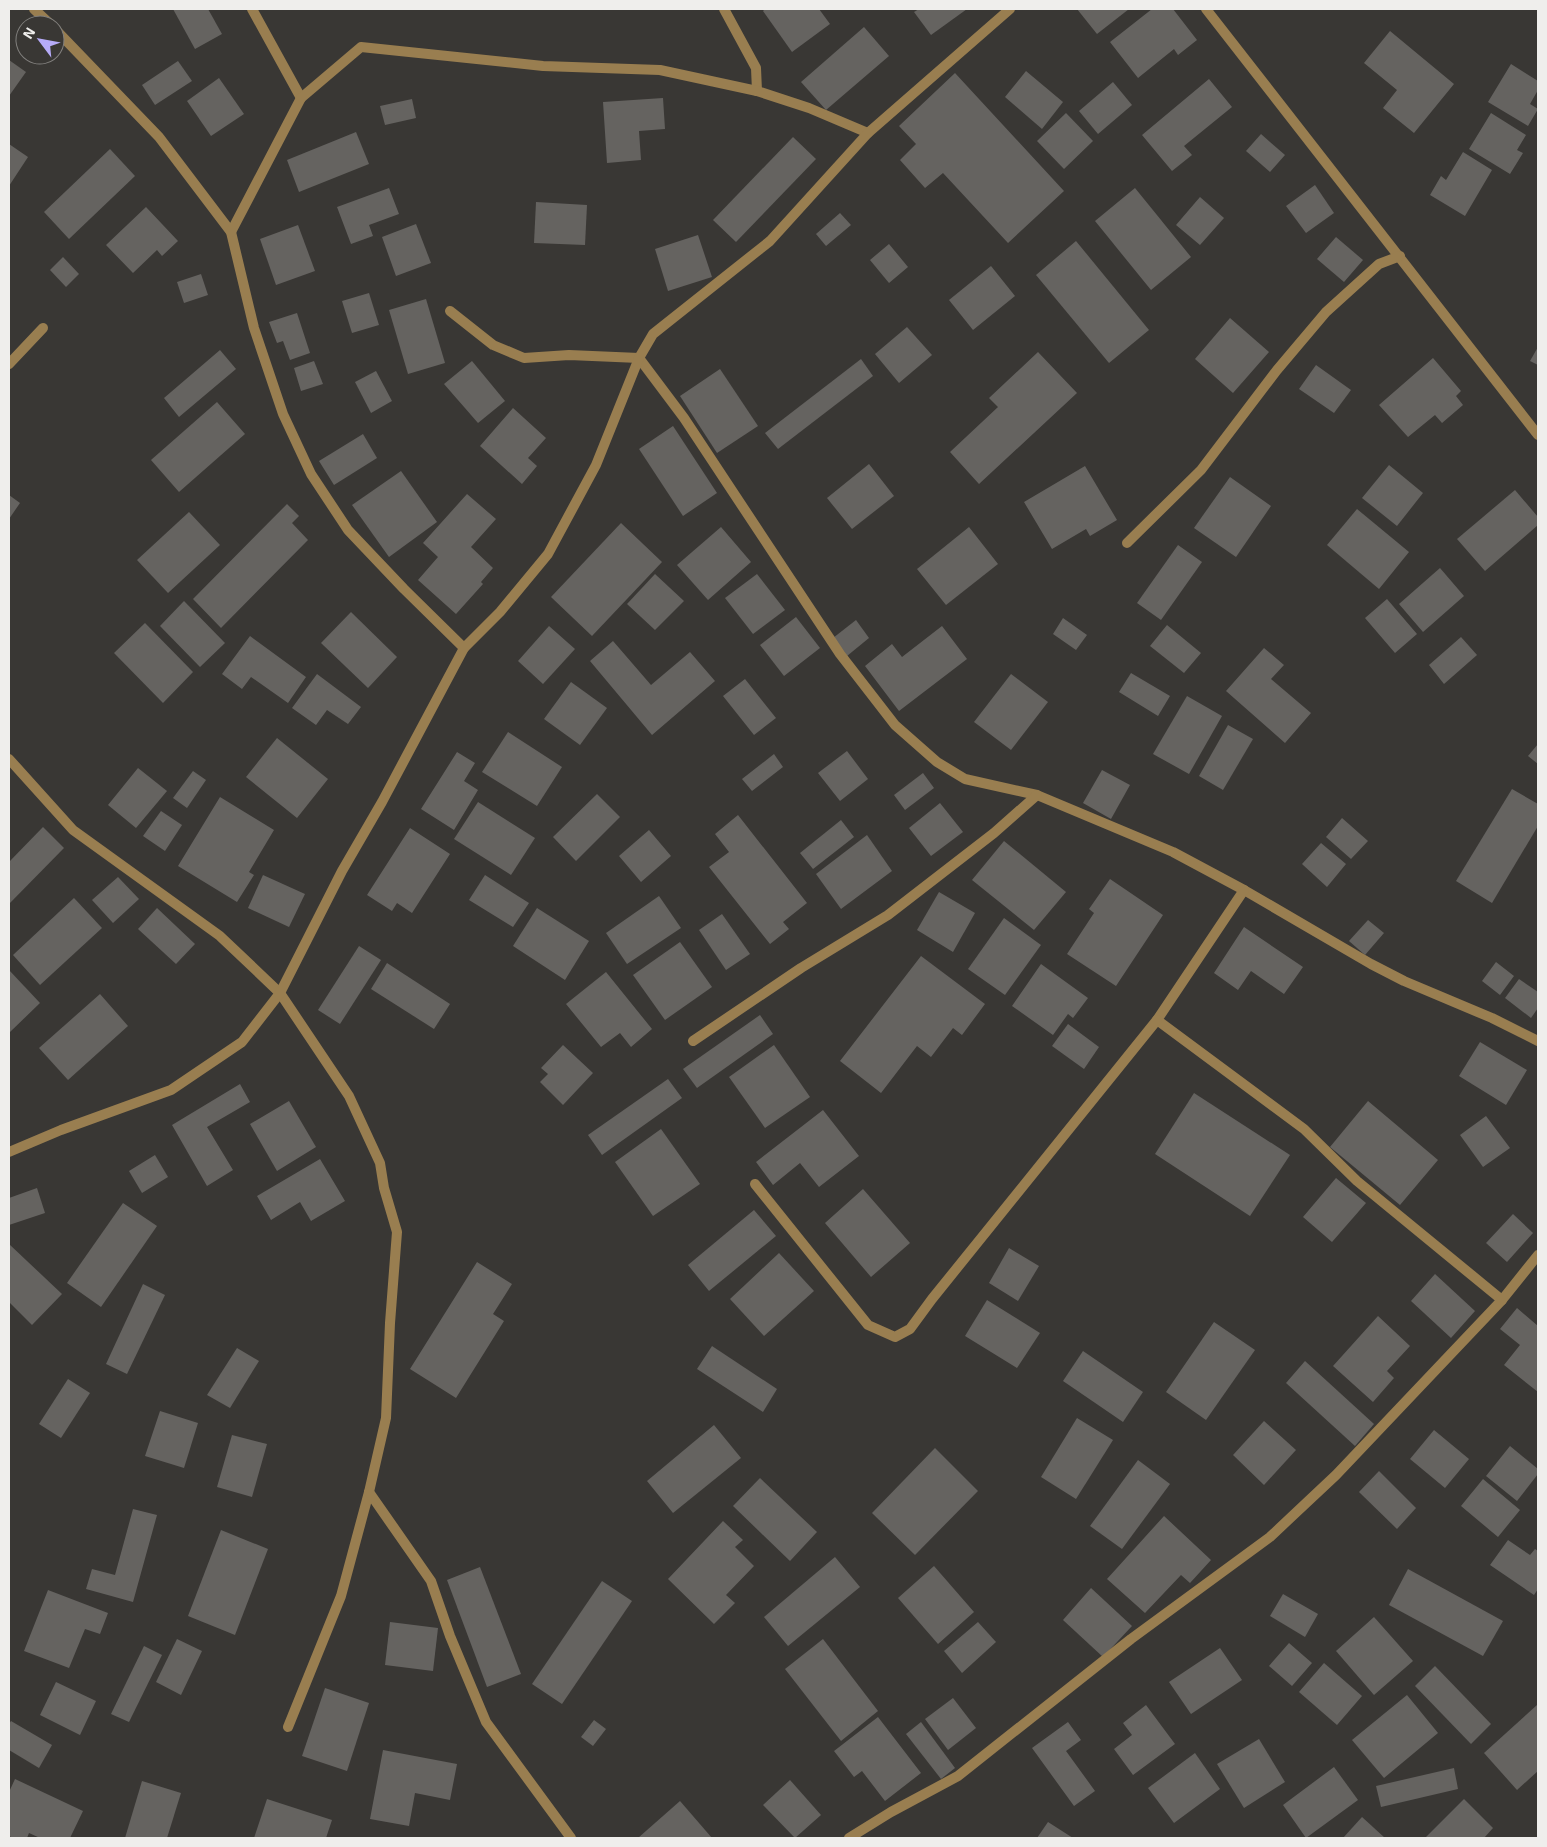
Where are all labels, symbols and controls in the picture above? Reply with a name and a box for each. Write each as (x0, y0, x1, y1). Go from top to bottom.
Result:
north arrow (15, 15, 65, 65)
text: N (19, 24, 38, 42)

